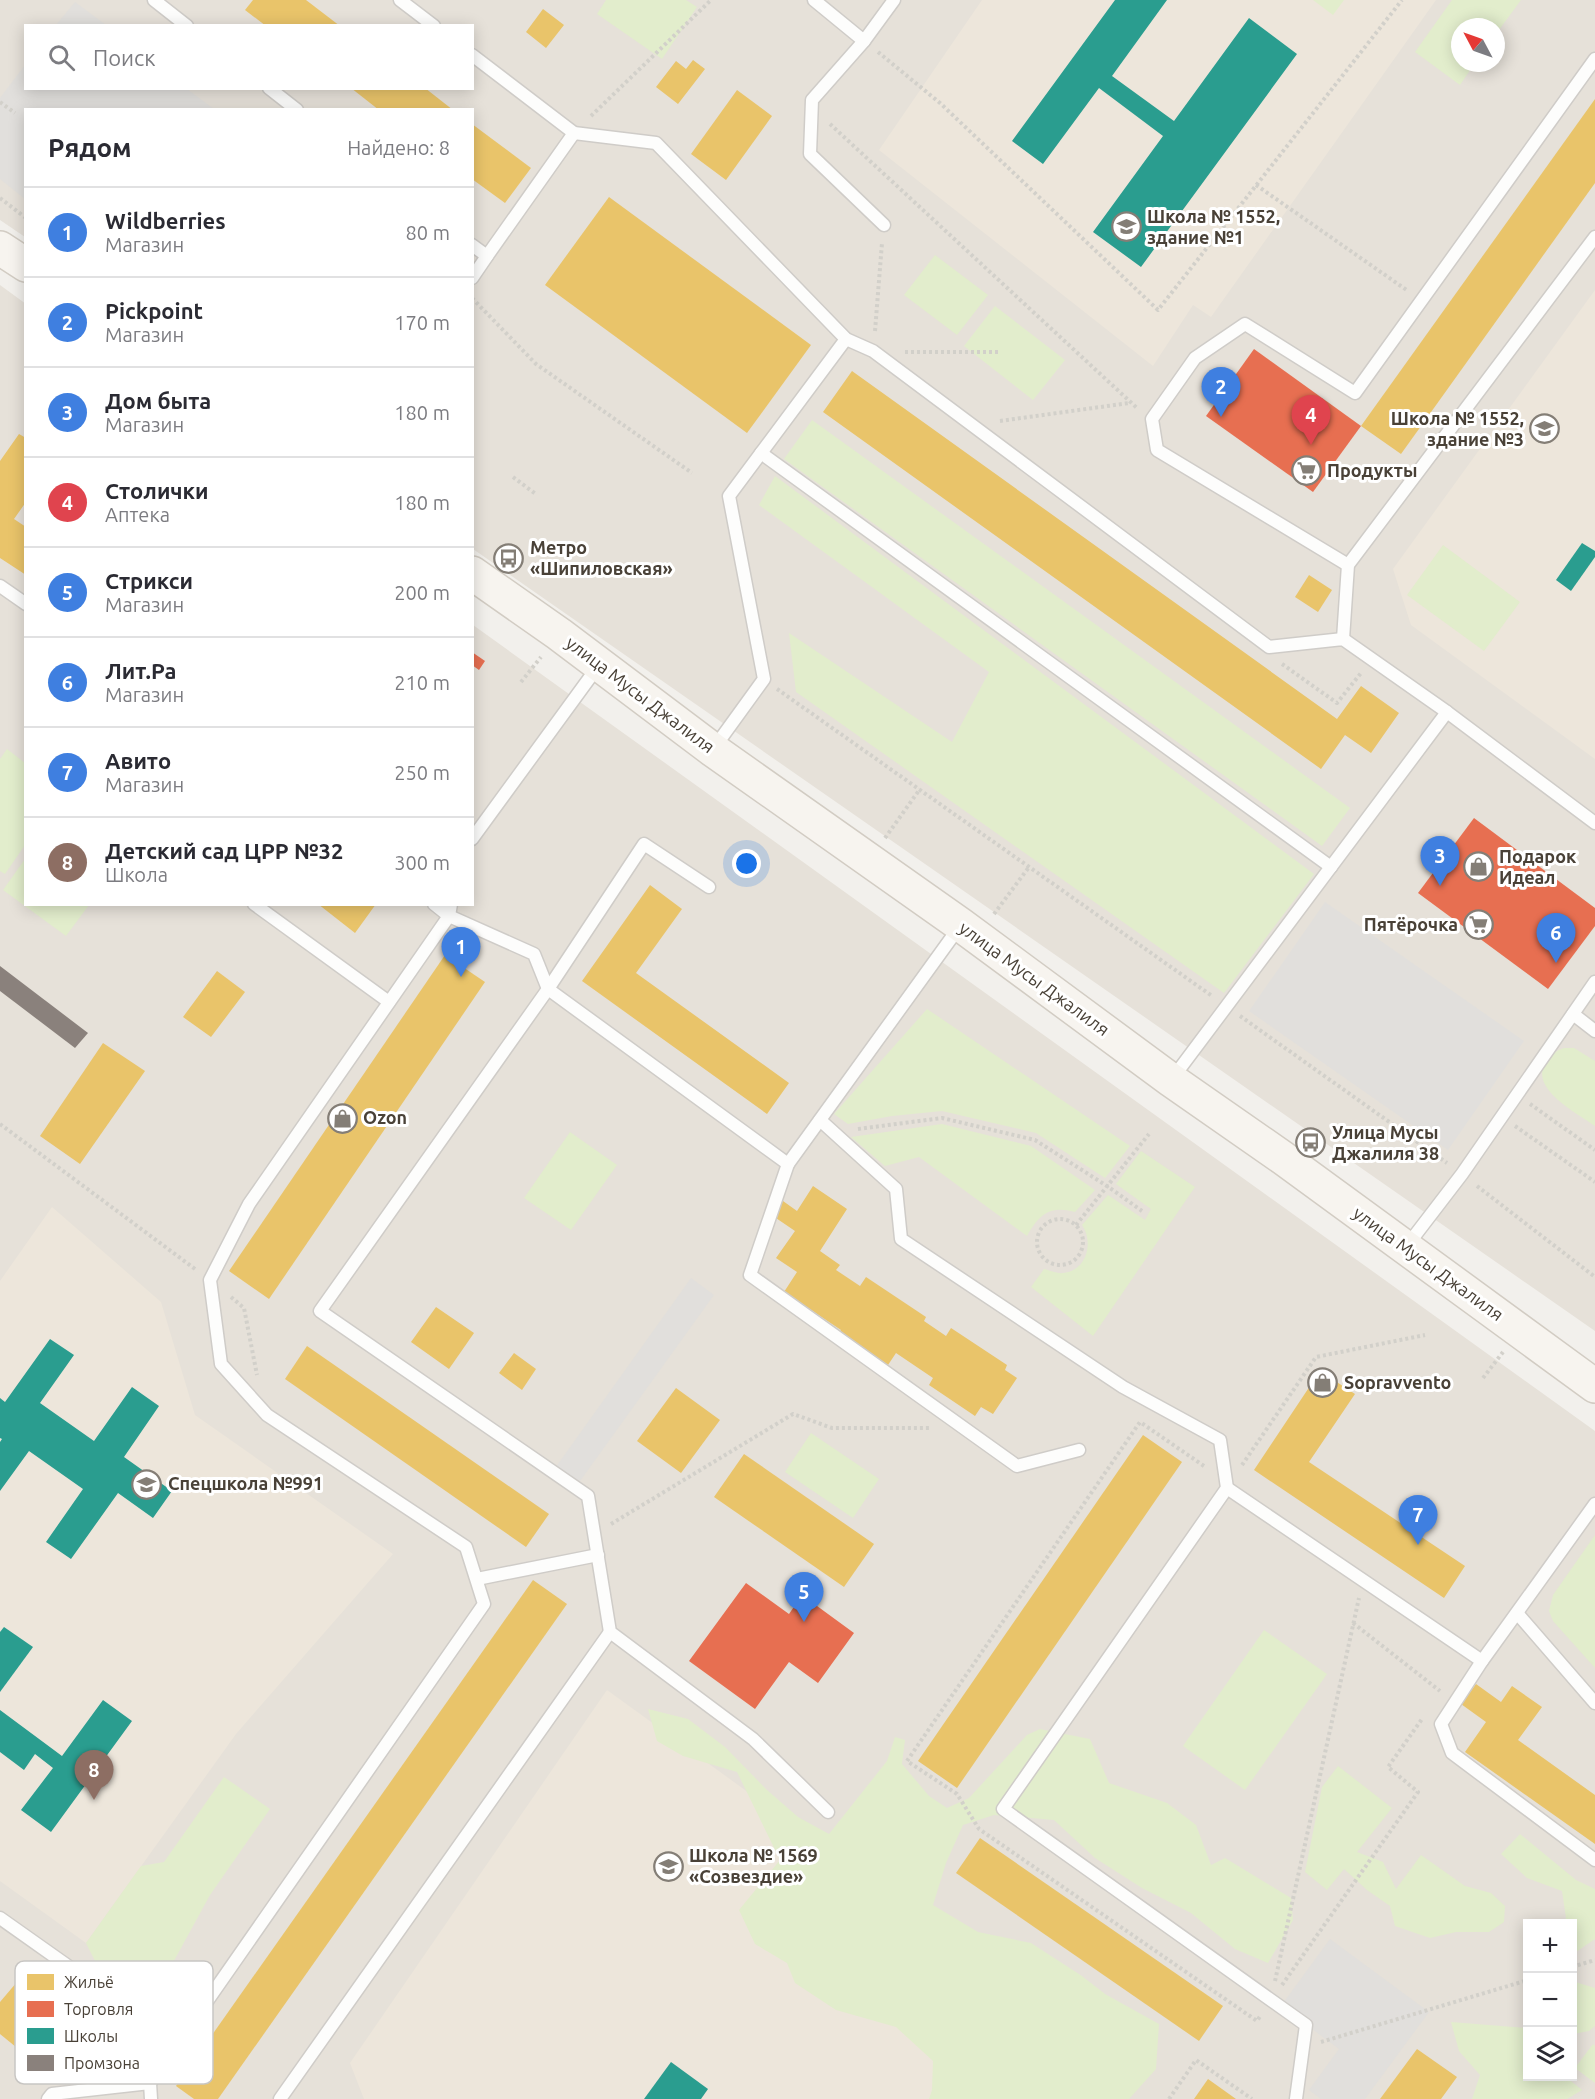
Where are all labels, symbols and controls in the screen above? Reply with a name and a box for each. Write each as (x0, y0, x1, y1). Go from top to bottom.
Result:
north arrow (1451, 18, 1505, 72)
search box (24, 24, 474, 90)
icon: search (45, 41, 78, 74)
text: Поиск (93, 45, 156, 70)
text: Рядом (48, 133, 132, 162)
text: Найдено: 8 (347, 136, 450, 159)
place label: Школа № 1552, здание №1 (1147, 206, 1280, 247)
text: Wildberries (105, 208, 226, 233)
school or university icon: Школа № 1552, здание №1 (1110, 211, 1142, 243)
text: 1 (62, 221, 73, 244)
text: 80 m (406, 221, 450, 244)
text: Магазин (105, 233, 184, 256)
text: Pickpoint (105, 298, 203, 323)
text: 2 (62, 311, 73, 334)
text: 170 m (394, 311, 450, 334)
text: Магазин (105, 323, 184, 346)
pin: 2 (1202, 368, 1240, 417)
text: Дом быта (105, 388, 211, 413)
pin: 4 (1292, 396, 1330, 445)
text: 3 (62, 401, 73, 424)
text: 180 m (394, 401, 450, 424)
place label: Школа № 1552, здание №3 (1391, 408, 1524, 449)
text: Магазин (105, 413, 184, 436)
school or university icon: Школа № 1552, здание №3 (1529, 413, 1561, 445)
supermarket icon: Продукты (1290, 455, 1322, 487)
place label: Продукты (1327, 460, 1417, 480)
text: Столички (105, 478, 209, 503)
text: 4 (62, 491, 73, 514)
text: 180 m (394, 491, 450, 514)
text: Аптека (105, 503, 170, 526)
place label: Метро «Шипиловская» (530, 537, 673, 578)
bus stop icon: Метро «Шипиловская» (493, 542, 525, 574)
text: Стрикси (105, 568, 193, 593)
text: 5 (62, 581, 73, 604)
text: 200 m (394, 581, 450, 604)
text: Магазин (105, 593, 184, 616)
street label: улица Мусы Джалиля (563, 632, 719, 757)
text: Лит.Ра (105, 658, 176, 683)
text: 6 (62, 671, 73, 694)
text: 210 m (394, 671, 450, 694)
text: Магазин (105, 683, 184, 706)
text: Авито (105, 748, 171, 773)
text: 7 (62, 761, 73, 784)
text: 250 m (394, 761, 450, 784)
text: Магазин (105, 773, 184, 796)
pin: 3 (1420, 836, 1460, 886)
text: Детский сад ЦРР №32 (105, 838, 343, 863)
place label: Подарок Идеал (1499, 846, 1577, 887)
your location (732, 849, 761, 878)
text: 8 (62, 851, 73, 874)
text: 300 m (394, 851, 450, 874)
shop icon: Подарок Идеал (1462, 851, 1494, 883)
text: Школа (105, 863, 168, 886)
supermarket icon: Пятёрочка (1463, 909, 1495, 941)
place label: Пятёрочка (1364, 914, 1458, 934)
pin: 6 (1536, 914, 1576, 963)
street label: улица Мусы Джалиля (956, 917, 1113, 1039)
pin: 1 (442, 928, 480, 977)
shop icon: Ozon (326, 1102, 358, 1134)
place label: Ozon (363, 1107, 407, 1127)
place label: Улица Мусы Джалиля 38 (1332, 1122, 1439, 1163)
bus stop icon: Улица Мусы Джалиля 38 (1295, 1127, 1327, 1159)
street label: улица Мусы Джалиля (1350, 1202, 1507, 1324)
shop icon: Sopravvento (1307, 1367, 1339, 1399)
place label: Sopravvento (1344, 1372, 1451, 1392)
school or university icon: Спецшкола №991 (131, 1468, 163, 1500)
place label: Спецшкола №991 (168, 1473, 323, 1493)
pin: 7 (1398, 1496, 1438, 1545)
pin: 5 (784, 1572, 824, 1622)
pin: 8 (74, 1750, 113, 1800)
place label: Школа № 1569 «Созвездие» (689, 1845, 818, 1886)
school or university icon: Школа № 1569 «Созвездие» (652, 1850, 684, 1882)
map controls (1523, 1919, 1577, 2081)
button: + (1523, 1919, 1577, 1973)
legend (15, 1961, 213, 2084)
text: Жильё (64, 1973, 114, 1991)
button: − (1523, 1973, 1577, 2027)
text: Торговля (64, 2000, 133, 2018)
text: Школы (64, 2027, 118, 2045)
button: layers (1523, 2027, 1577, 2081)
text: Промзона (64, 2054, 140, 2072)

